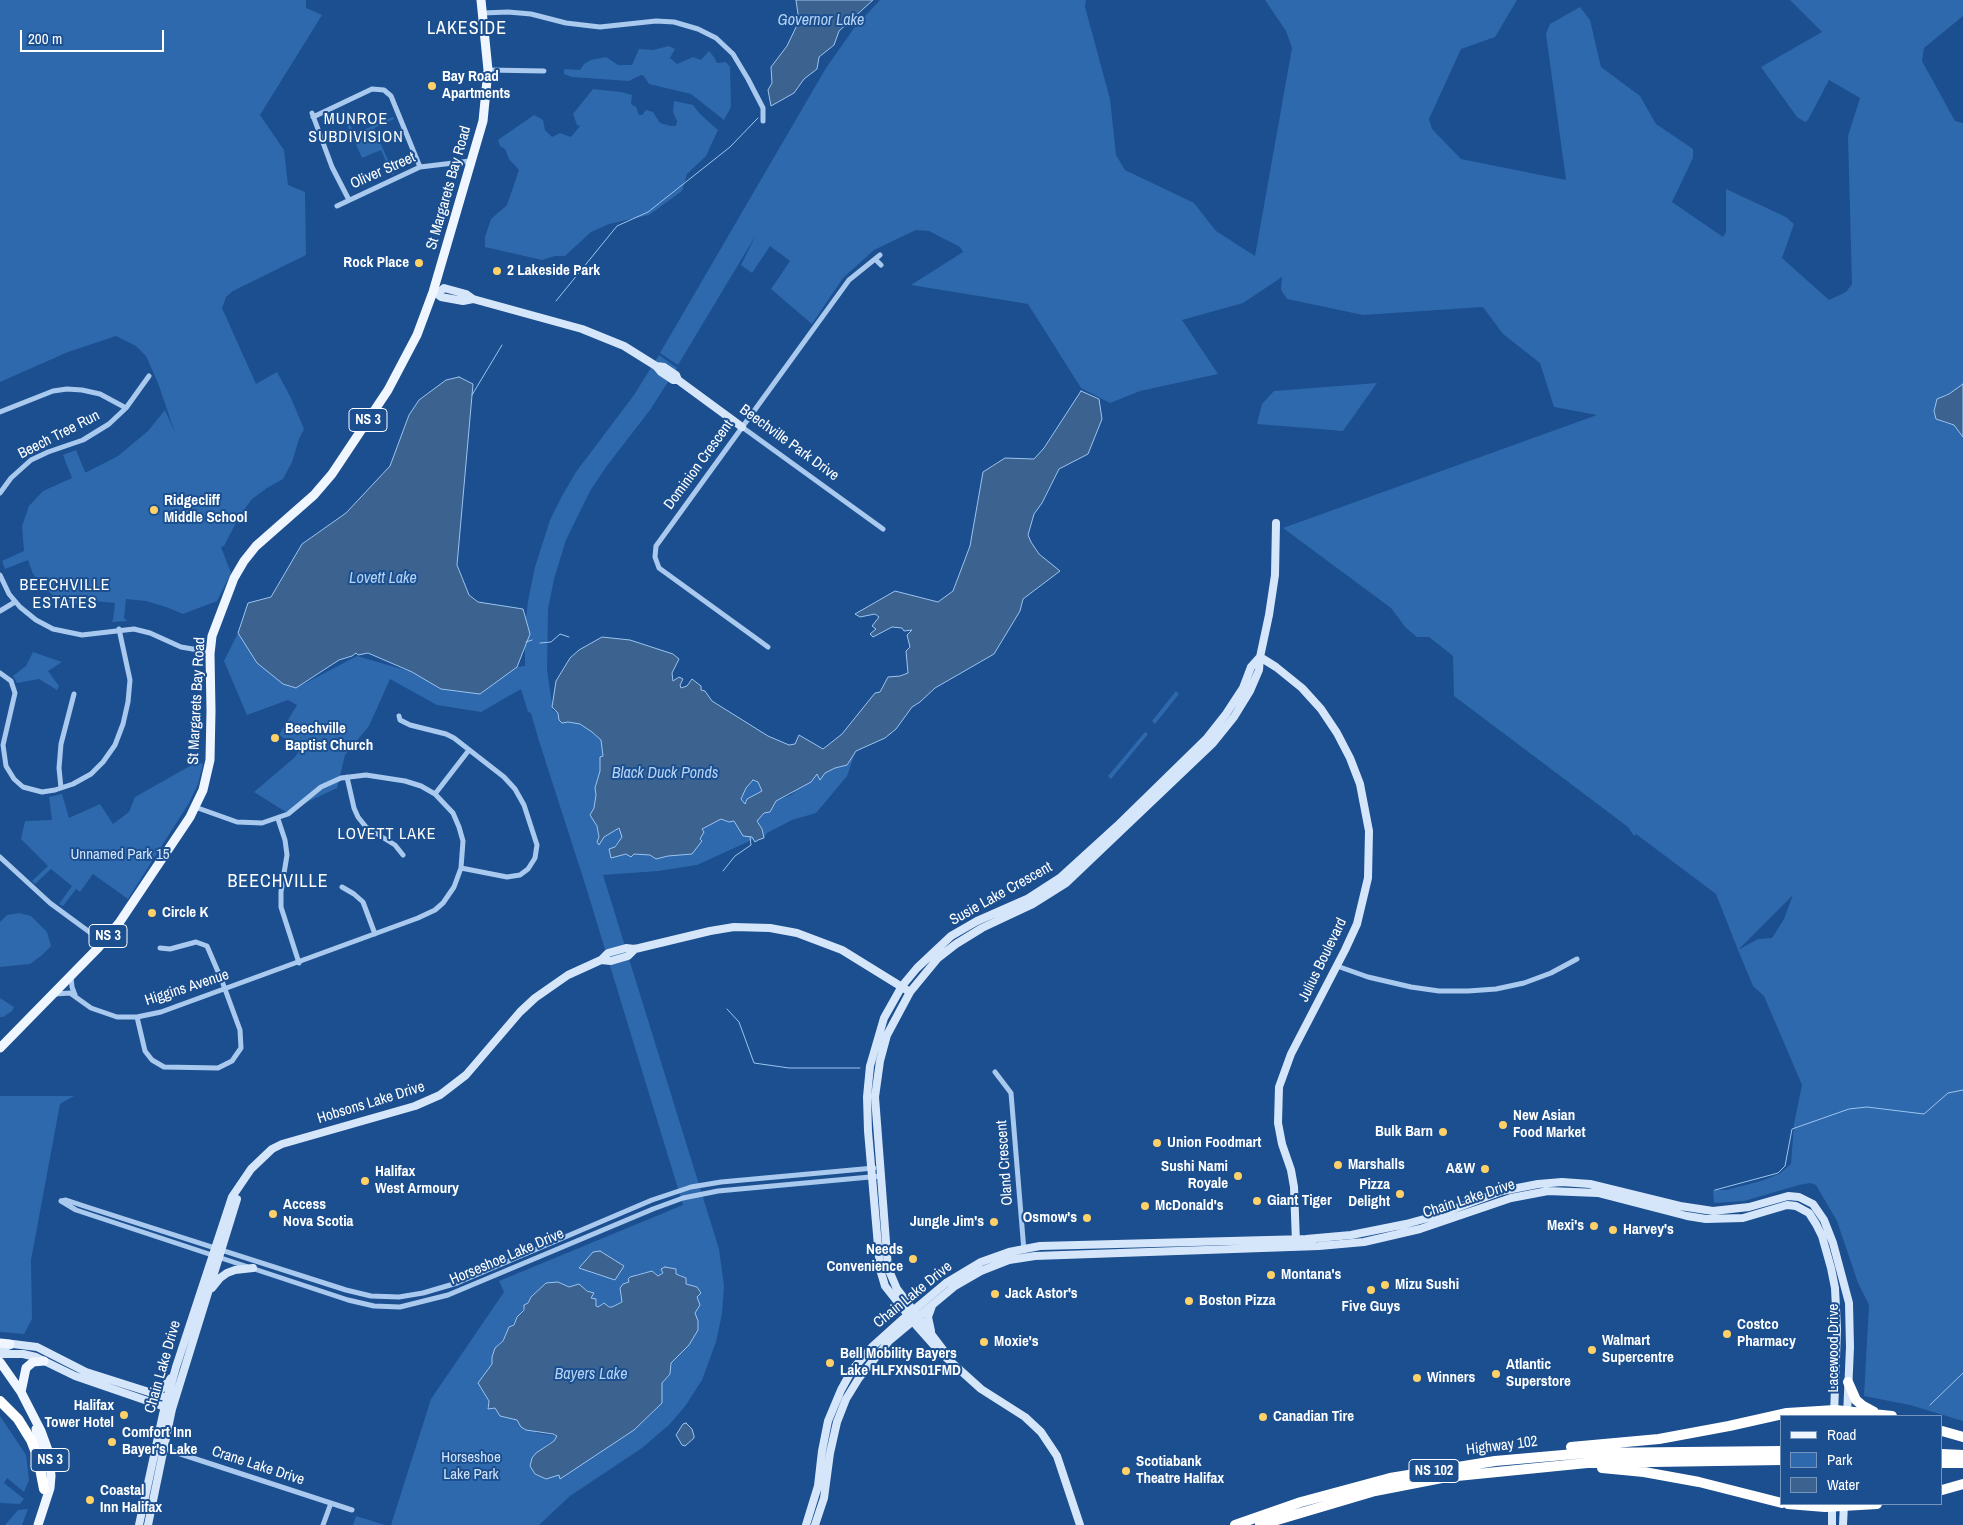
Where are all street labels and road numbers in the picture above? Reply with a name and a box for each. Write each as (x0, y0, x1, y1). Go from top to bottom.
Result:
street label: St Margarets Bay Road (423, 124, 475, 252)
street label: Oliver Street (348, 149, 418, 193)
street label: Beechville Park Drive (736, 401, 842, 485)
street label: Beech Tree Run (15, 407, 103, 463)
road number: NS 3 (349, 408, 387, 432)
street label: Dominion Crescent (661, 417, 737, 513)
street label: St Margarets Bay Road (185, 637, 209, 765)
street label: Susie Lake Crescent (947, 858, 1055, 930)
street label: Julius Boulevard (1295, 915, 1351, 1005)
road number: NS 3 (89, 924, 127, 948)
street label: Higgins Avenue (143, 966, 231, 1010)
street label: Hobsons Lake Drive (315, 1078, 427, 1128)
street label: Oland Crescent (993, 1120, 1017, 1206)
street label: Chain Lake Drive (1421, 1176, 1517, 1222)
street label: Horseshoe Lake Drive (447, 1225, 567, 1289)
street label: Chain Lake Drive (870, 1258, 956, 1332)
street label: Lacewood Drive (1825, 1304, 1843, 1392)
street label: Chain Lake Drive (141, 1319, 185, 1415)
street label: Highway 102 (1465, 1433, 1539, 1459)
street label: Crane Lake Drive (209, 1443, 307, 1489)
road number: NS 3 (31, 1448, 69, 1472)
road number: NS 102 (1409, 1460, 1459, 1482)

